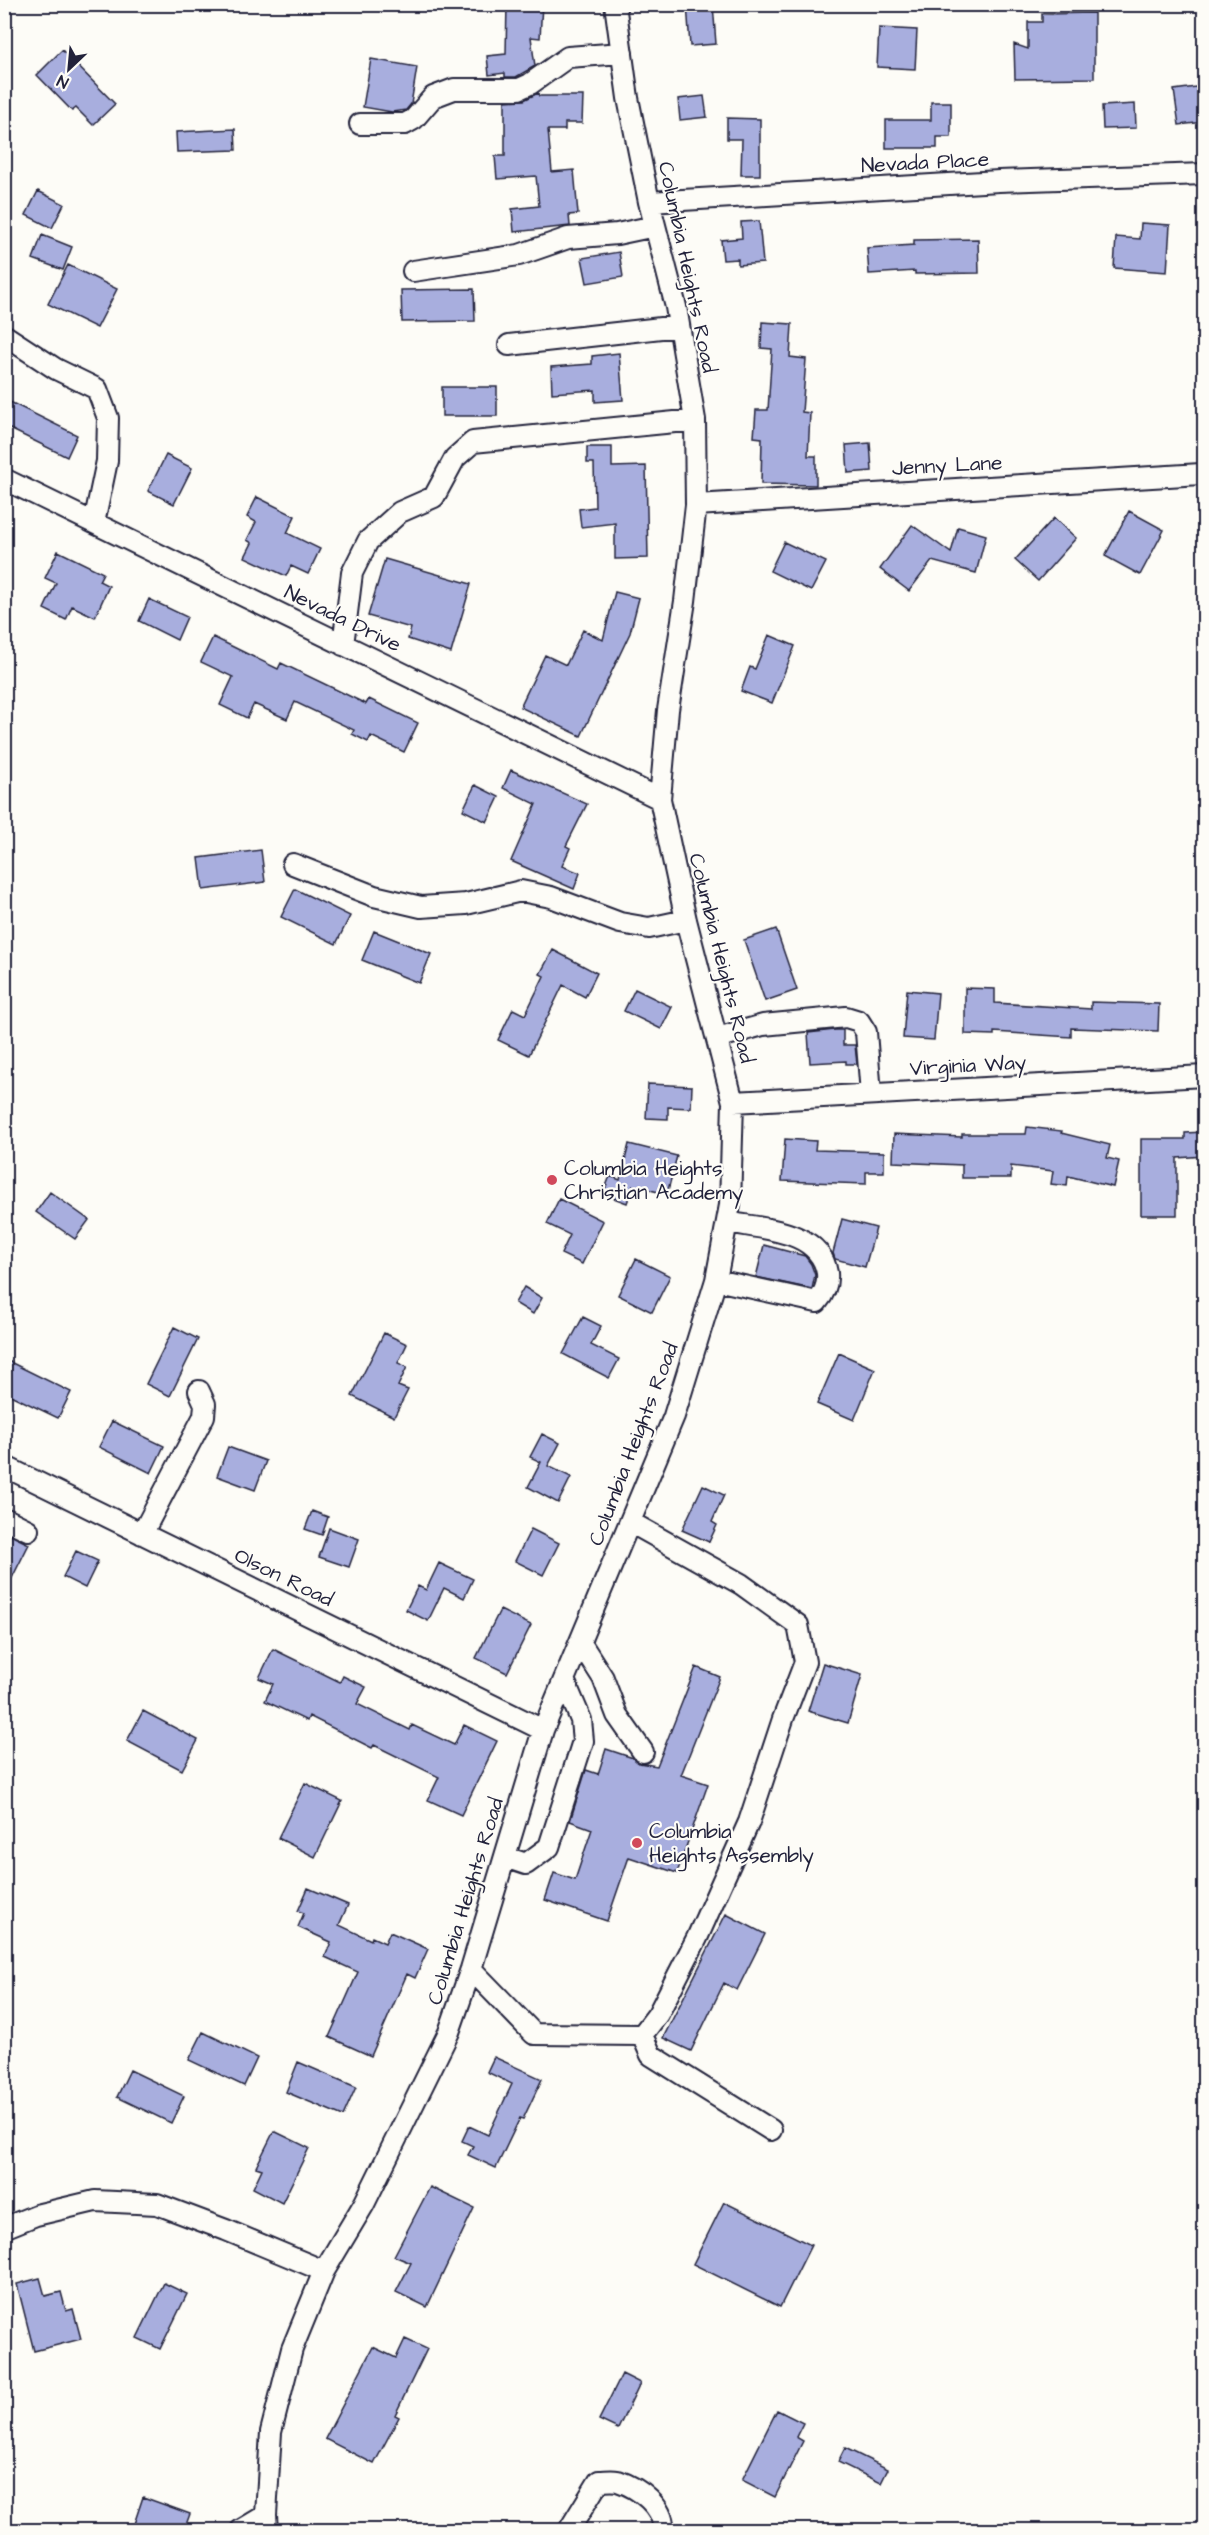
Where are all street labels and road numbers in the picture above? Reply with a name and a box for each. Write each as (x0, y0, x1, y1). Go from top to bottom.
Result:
street label: Nevada Place (860, 145, 990, 180)
street label: Columbia Heights Road (649, 159, 724, 376)
street label: Jenny Lane (891, 448, 1003, 485)
street label: Nevada Drive (280, 578, 406, 659)
street label: Columbia Heights Road (679, 850, 762, 1067)
street label: Virginia Way (909, 1048, 1028, 1085)
street label: Columbia Heights Road (581, 1338, 688, 1551)
street label: Olson Road (229, 1541, 338, 1614)
street label: Columbia Heights Road (420, 1794, 513, 2009)

